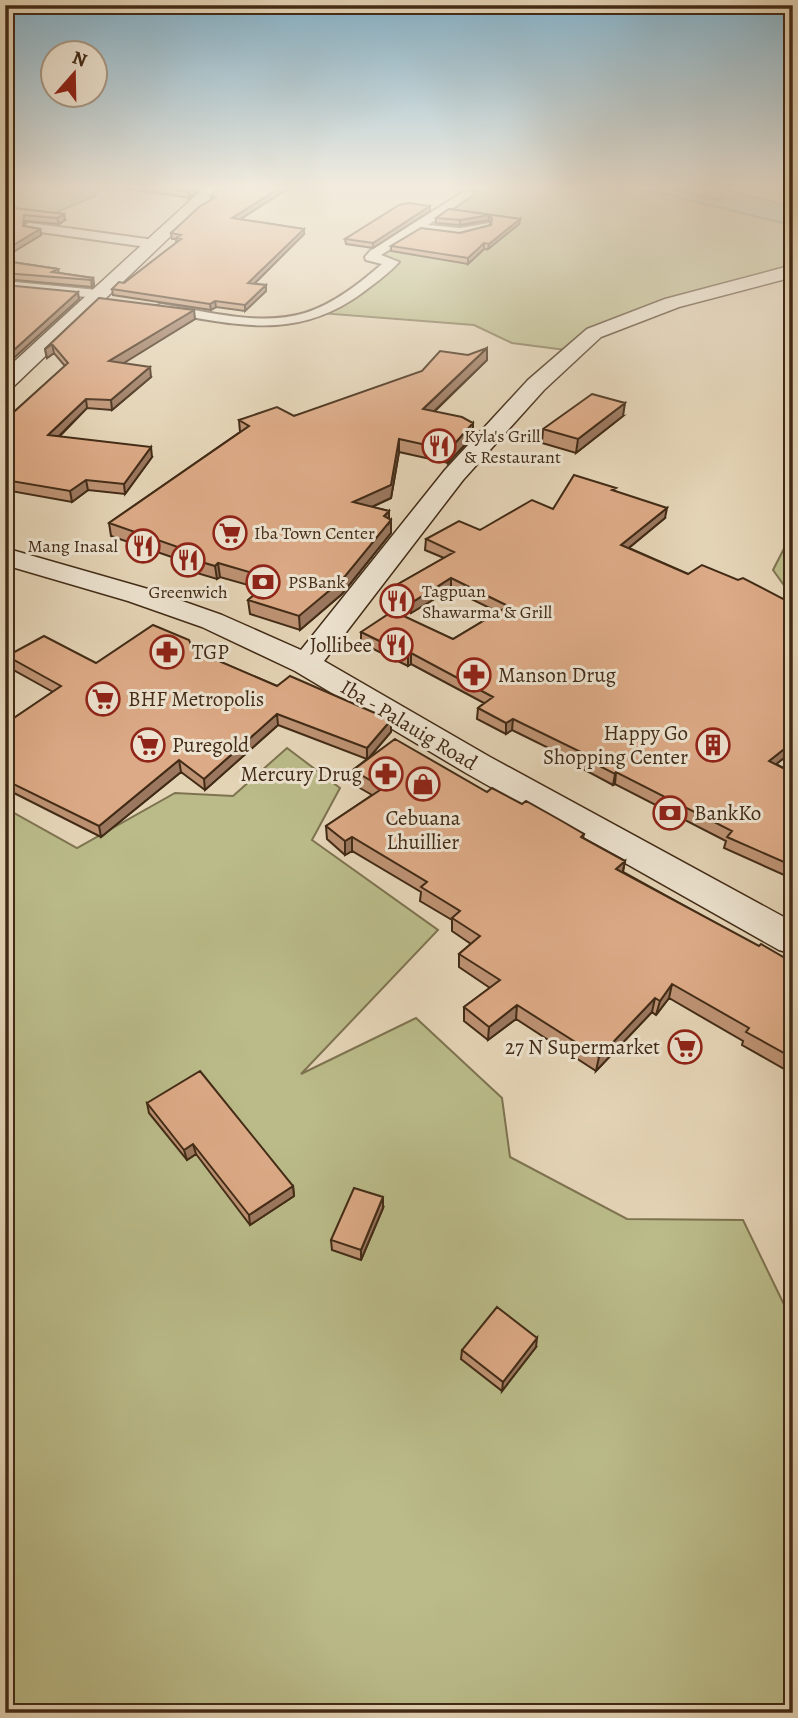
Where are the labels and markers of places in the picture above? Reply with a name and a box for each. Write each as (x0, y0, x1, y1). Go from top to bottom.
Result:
place label: Kyla's Grill & Restaurant (464, 424, 561, 469)
restaurant icon: Kyla's Grill & Restaurant (420, 427, 458, 465)
supermarket icon: Iba Town Center (211, 514, 249, 552)
place label: Iba Town Center (254, 521, 375, 545)
restaurant icon: Mang Inasal (124, 527, 162, 565)
place label: Mang Inasal (28, 534, 119, 558)
restaurant icon: Greenwich (169, 541, 207, 579)
bank icon: PSBank (244, 563, 282, 601)
place label: PSBank (288, 570, 345, 594)
place label: Tagpuan Shawarma & Grill (422, 579, 553, 624)
place label: Greenwich (148, 580, 228, 604)
restaurant icon: Tagpuan Shawarma & Grill (378, 582, 416, 620)
restaurant icon: Jollibee (377, 626, 415, 664)
place label: Jollibee (310, 631, 372, 659)
pharmacy icon: TGP (148, 633, 186, 671)
place label: TGP (192, 638, 229, 666)
pharmacy icon: Manson Drug (455, 656, 493, 694)
place label: Manson Drug (498, 661, 617, 689)
supermarket icon: BHF Metropolis (84, 680, 122, 718)
place label: BHF Metropolis (128, 685, 264, 713)
place label: Happy Go Shopping Center (543, 719, 688, 771)
supermarket icon: Puregold (129, 726, 167, 764)
building icon: Happy Go Shopping Center (694, 726, 732, 764)
place label: Puregold (172, 731, 250, 759)
pharmacy icon: Mercury Drug (367, 755, 405, 793)
place label: Mercury Drug (241, 760, 362, 788)
shop icon: Cebuana Lhuillier (404, 765, 442, 803)
bank icon: BankKo (651, 794, 689, 832)
place label: BankKo (694, 799, 761, 827)
place label: Cebuana Lhuillier (385, 804, 461, 856)
supermarket icon: 27 N Supermarket (666, 1028, 704, 1066)
place label: 27 N Supermarket (505, 1033, 660, 1061)

